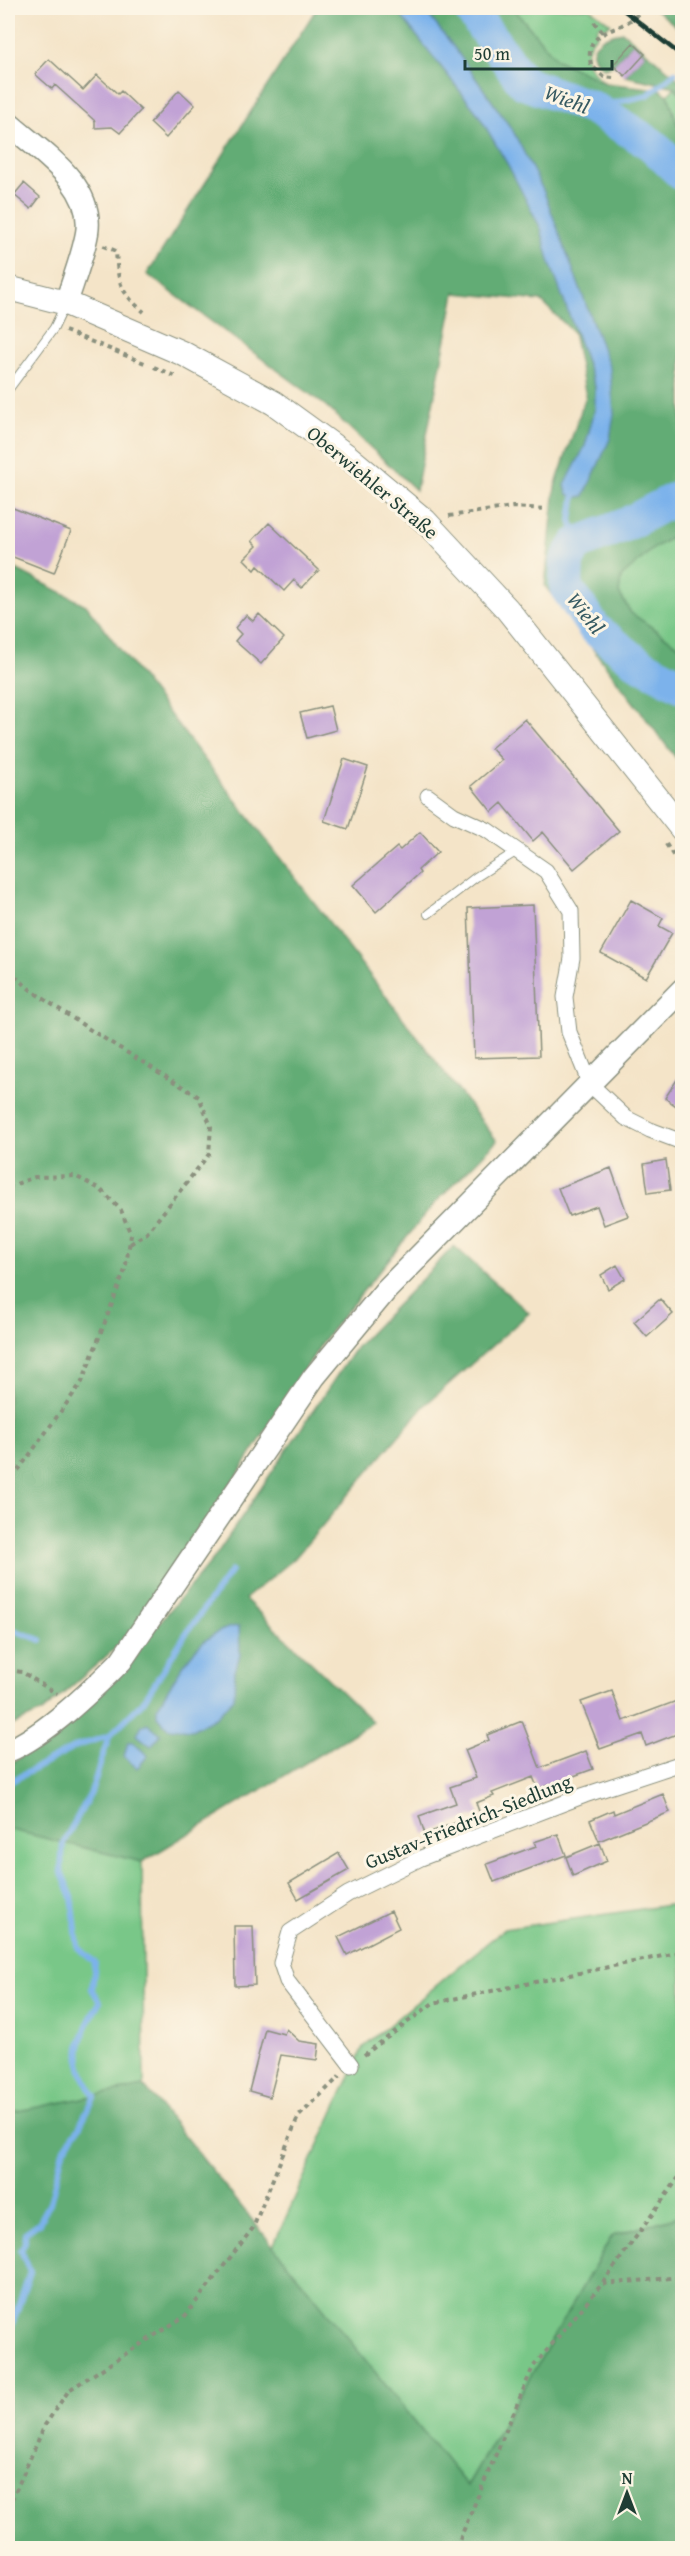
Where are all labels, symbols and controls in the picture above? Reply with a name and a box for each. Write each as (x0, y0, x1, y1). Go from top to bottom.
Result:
scale bar (465, 33, 612, 71)
text: 50 m (474, 40, 510, 67)
water label: Wiehl (540, 76, 594, 122)
street label: Oberwiehler Straße (301, 418, 445, 546)
water label: Wiehl (560, 585, 612, 641)
street label: Gustav-Friedrich-Siedlung (360, 1766, 576, 1876)
north arrow (597, 2463, 657, 2523)
text: N (622, 2466, 633, 2490)

